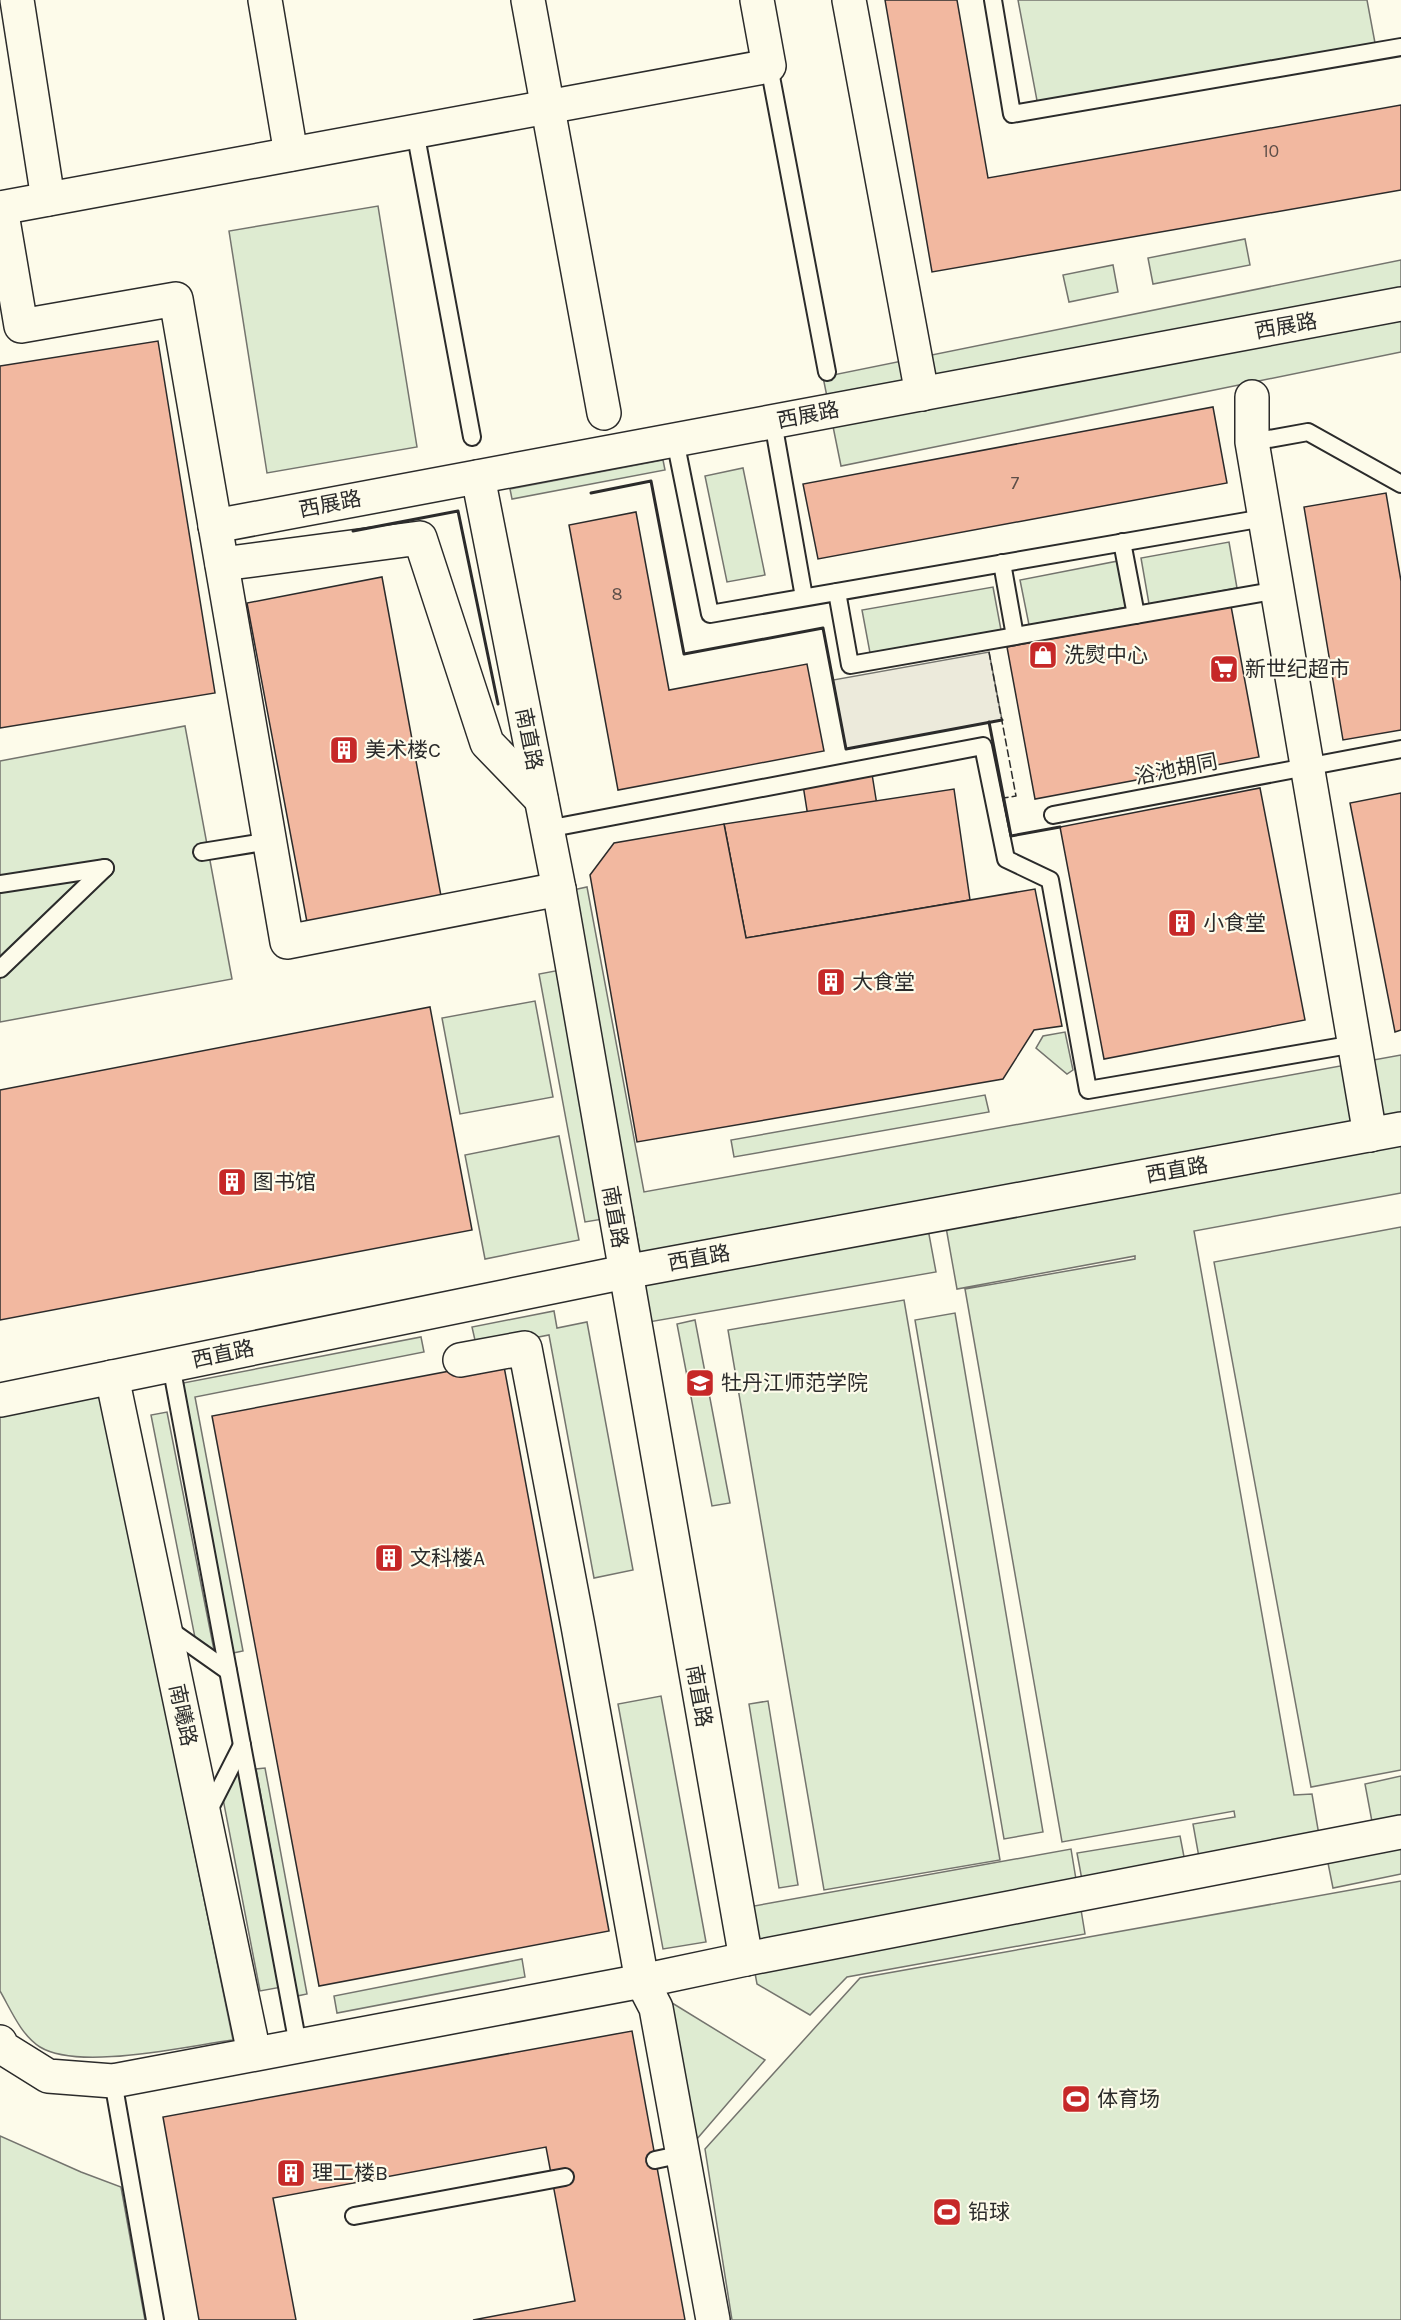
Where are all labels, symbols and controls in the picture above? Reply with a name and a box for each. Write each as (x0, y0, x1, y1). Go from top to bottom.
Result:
house number: 10 (1263, 140, 1279, 162)
street label: 西展路 (1253, 309, 1319, 343)
street label: 西展路 (775, 397, 841, 433)
house number: 7 (1011, 472, 1020, 494)
street label: 西展路 (297, 486, 363, 522)
house number: 8 (611, 583, 623, 605)
shop icon: 洗熨中心 (1027, 639, 1059, 671)
place label: 洗熨中心 (1064, 643, 1148, 667)
supermarket icon: 新世纪超市 (1208, 653, 1240, 685)
place label: 新世纪超市 (1245, 657, 1350, 681)
street label: 南直路 (511, 706, 547, 772)
building icon: 美术楼C (328, 734, 360, 766)
place label: 美术楼C (365, 738, 441, 762)
street label: 浴池胡同 (1132, 749, 1220, 789)
building icon: 小食堂 (1166, 907, 1198, 939)
place label: 小食堂 (1203, 911, 1266, 935)
building icon: 大食堂 (815, 966, 847, 998)
place label: 大食堂 (852, 970, 915, 994)
street label: 西直路 (1144, 1153, 1210, 1187)
building icon: 图书馆 (216, 1166, 248, 1198)
place label: 图书馆 (253, 1170, 316, 1194)
street label: 南直路 (598, 1184, 632, 1250)
street label: 西直路 (666, 1241, 732, 1275)
street label: 西直路 (190, 1336, 256, 1372)
school or university icon: 牡丹江师范学院 (684, 1367, 716, 1399)
place label: 牡丹江师范学院 (721, 1371, 868, 1395)
building icon: 文科楼A (373, 1542, 405, 1574)
place label: 文科楼A (410, 1546, 485, 1570)
street label: 南直路 (682, 1663, 716, 1729)
street label: 南曦路 (165, 1682, 201, 1748)
sports icon: 体育场 (1060, 2083, 1092, 2115)
place label: 体育场 (1097, 2087, 1160, 2111)
building icon: 理工楼B (275, 2157, 307, 2189)
place label: 理工楼B (312, 2161, 388, 2185)
sports icon: 铅球 (931, 2196, 963, 2228)
place label: 铅球 (968, 2200, 1010, 2224)

